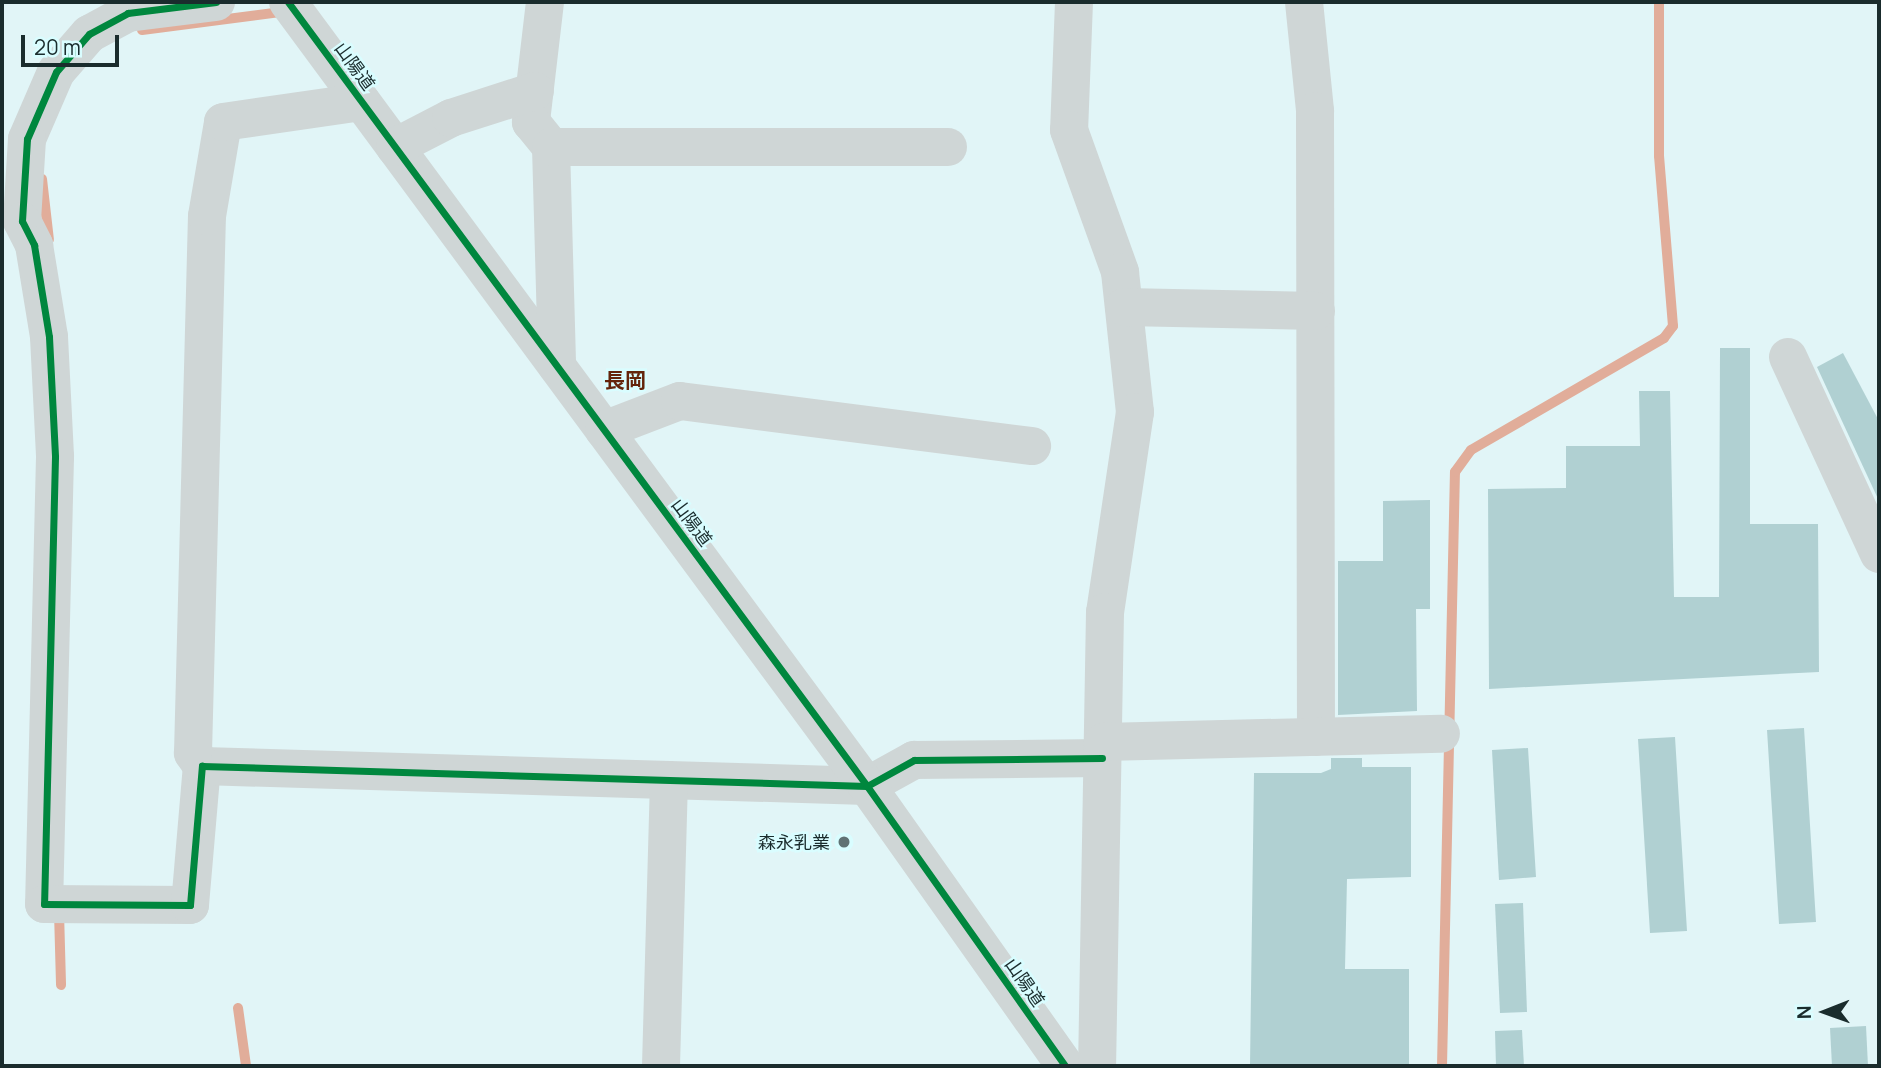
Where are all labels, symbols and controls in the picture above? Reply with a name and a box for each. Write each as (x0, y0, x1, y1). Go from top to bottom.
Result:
scale bar (24, 21, 122, 65)
text: 20 m (34, 33, 81, 61)
street label: 山陽道 (330, 38, 380, 94)
district label: 長岡 (604, 367, 646, 393)
street label: 山陽道 (667, 494, 717, 550)
place label: 森永乳業 (758, 831, 830, 853)
marker: 森永乳業 (836, 834, 852, 850)
street label: 山陽道 (1001, 954, 1049, 1010)
north arrow (1790, 977, 1860, 1047)
text: N (1791, 1005, 1817, 1019)

